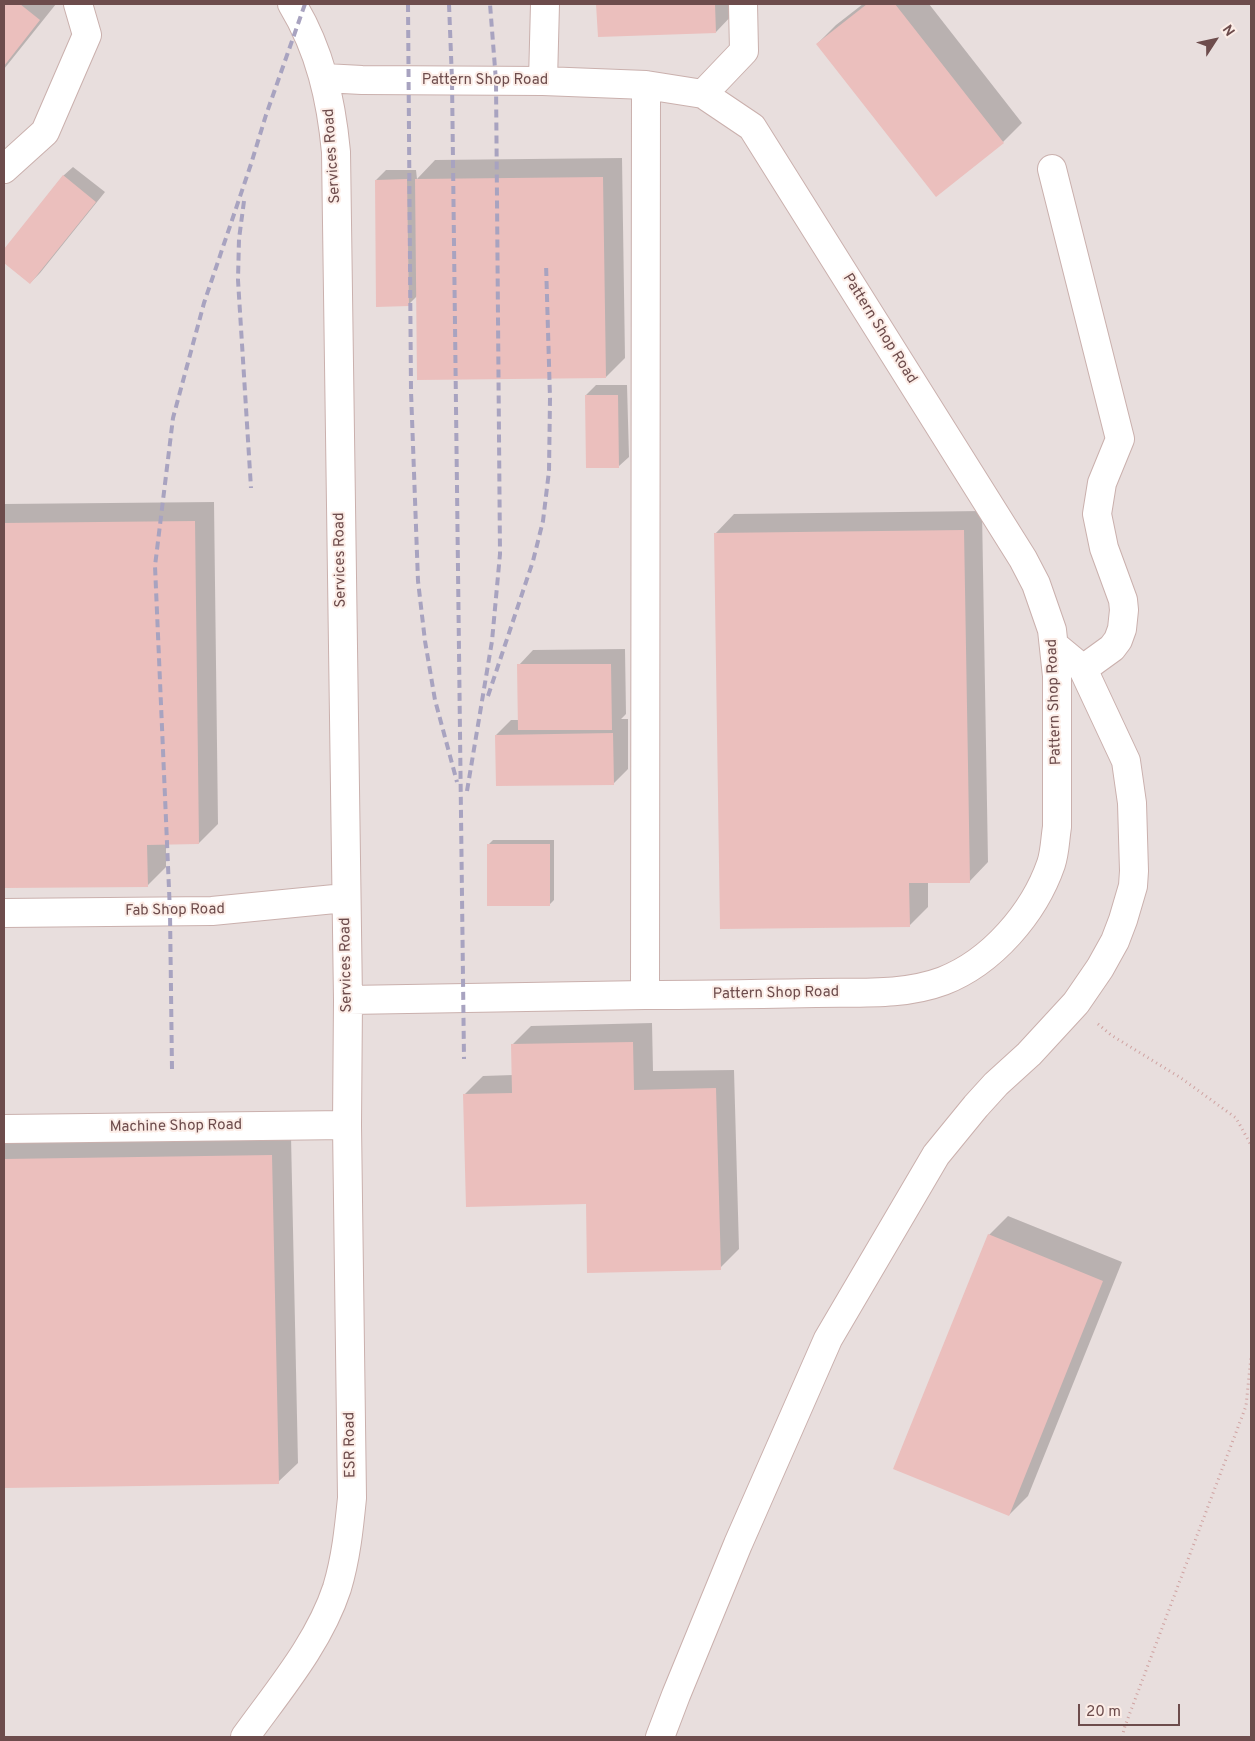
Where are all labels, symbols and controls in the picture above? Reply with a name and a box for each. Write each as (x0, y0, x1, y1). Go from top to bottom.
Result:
north arrow (1190, 15, 1240, 65)
text: N (1218, 22, 1238, 40)
street label: Pattern Shop Road (422, 72, 548, 90)
street label: Services Road (321, 108, 345, 204)
street label: Pattern Shop Road (838, 271, 920, 387)
street label: Services Road (331, 512, 351, 608)
street label: Pattern Shop Road (1044, 639, 1066, 765)
street label: Fab Shop Road (125, 901, 225, 921)
street label: Services Road (337, 917, 357, 1013)
street label: Pattern Shop Road (713, 984, 839, 1004)
street label: Machine Shop Road (110, 1117, 242, 1137)
street label: ESR Road (341, 1412, 361, 1478)
scale bar (1080, 1694, 1182, 1726)
text: 20 m (1086, 1703, 1121, 1722)

